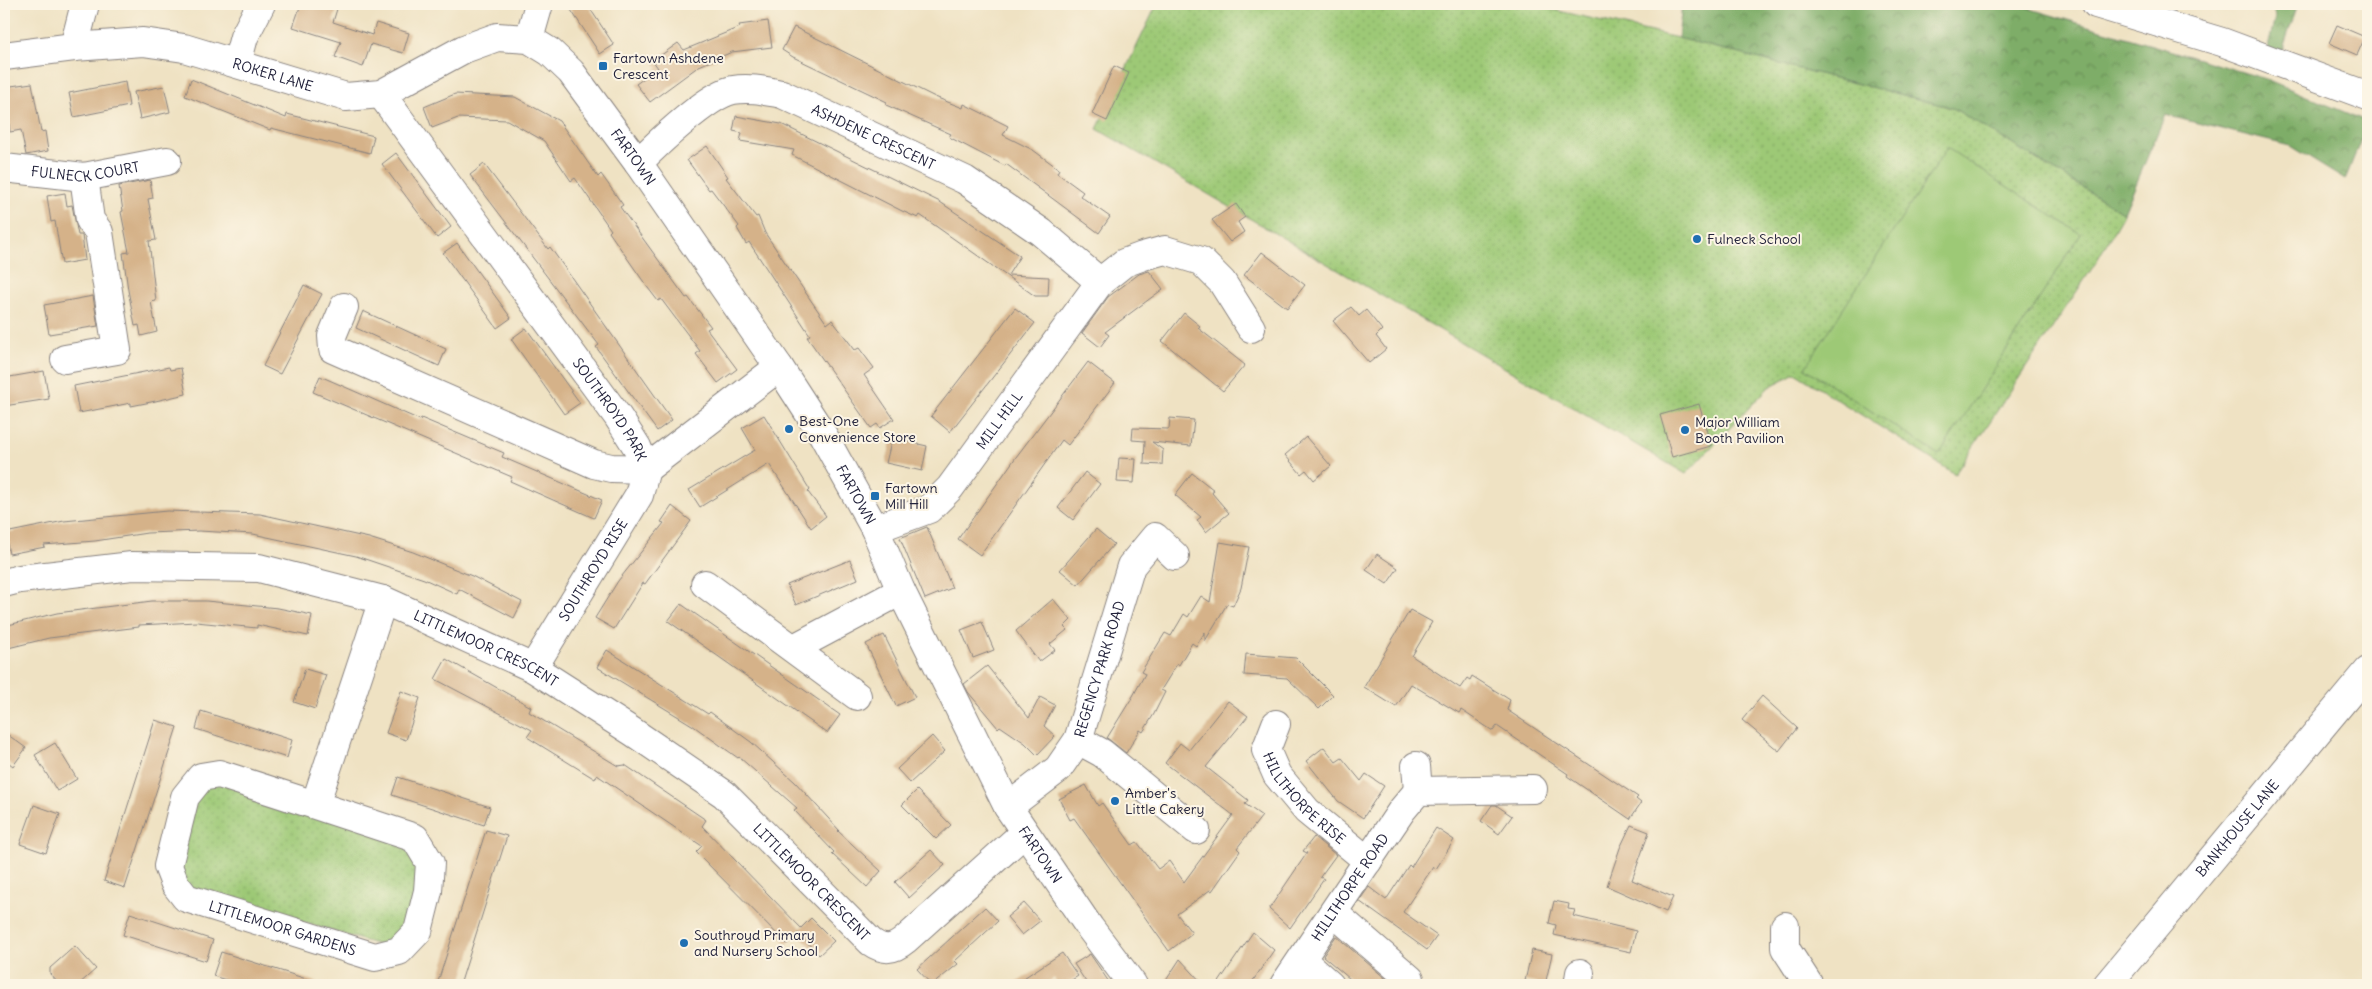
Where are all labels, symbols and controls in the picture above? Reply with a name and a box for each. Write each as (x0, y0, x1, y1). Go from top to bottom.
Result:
place label: Fartown Ashdene Crescent (613, 49, 724, 83)
street label: ROKER LANE (230, 54, 315, 96)
marker: Fartown Ashdene Crescent (597, 60, 609, 72)
street label: ASHDENE CRESCENT (808, 100, 938, 174)
street label: FARTOWN (607, 125, 659, 188)
street label: FULNECK COURT (30, 158, 141, 186)
place label: Fulneck School (1707, 230, 1801, 248)
marker: Fulneck School (1691, 233, 1703, 245)
street label: SOUTHROYD PARK (569, 354, 651, 464)
street label: MILL HILL (972, 387, 1027, 453)
place label: Best-One Convenience Store (799, 412, 916, 446)
place label: Major William Booth Pavilion (1695, 413, 1784, 447)
marker: Best-One Convenience Store (783, 423, 795, 435)
marker: Major William Booth Pavilion (1679, 424, 1691, 436)
street label: FARTOWN (832, 462, 880, 527)
place label: Fartown Mill Hill (885, 479, 938, 513)
marker: Fartown Mill Hill (869, 490, 881, 502)
street label: SOUTHROYD RISE (555, 515, 631, 625)
street label: REGENCY PARK ROAD (1070, 599, 1129, 740)
street label: LITTLEMOOR CRESCENT (411, 606, 561, 691)
street label: HILLTHORPE RISE (1259, 749, 1349, 848)
street label: BANKHOUSE LANE (2192, 776, 2283, 880)
place label: Amber's Little Cakery (1125, 784, 1205, 818)
marker: Amber's Little Cakery (1109, 795, 1121, 807)
street label: LITTLEMOOR CRESCENT (749, 820, 874, 944)
street label: FARTOWN (1015, 823, 1066, 887)
street label: HILLTHORPE ROAD (1307, 830, 1393, 944)
street label: LITTLEMOOR GARDENS (207, 897, 358, 960)
place label: Southroyd Primary and Nursery School (694, 926, 818, 960)
marker: Southroyd Primary and Nursery School (678, 937, 690, 949)

